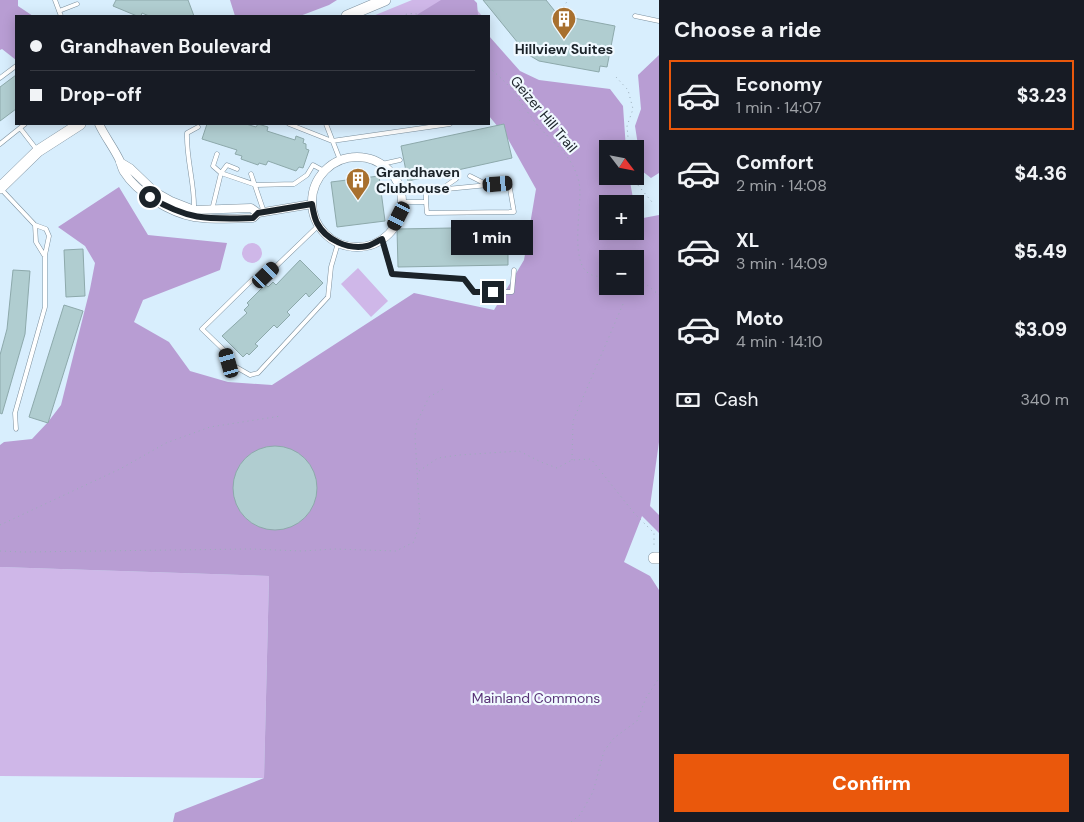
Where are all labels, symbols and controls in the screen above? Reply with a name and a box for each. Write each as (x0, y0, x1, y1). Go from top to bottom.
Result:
building icon: Hillview Suites (551, 6, 577, 40)
text: Choose a ride (674, 15, 822, 44)
text: Grandhaven Boulevard (60, 34, 271, 59)
place label: Hillview Suites (515, 40, 613, 58)
street label: Geizer Hill Trail (507, 72, 581, 156)
text: Economy (736, 72, 823, 97)
icon: car (676, 73, 721, 118)
text: Drop-off (60, 82, 142, 107)
text: $3.23 (1017, 83, 1067, 108)
text: 1 min · 14:07 (736, 97, 821, 118)
north arrow (599, 140, 644, 185)
map controls (599, 140, 644, 295)
text: Comfort (736, 150, 814, 175)
icon: car (676, 151, 721, 196)
text: $4.36 (1015, 161, 1067, 186)
place label: Grandhaven Clubhouse (376, 163, 460, 197)
building icon: Grandhaven Clubhouse (345, 167, 371, 201)
car (482, 175, 513, 193)
text: 2 min · 14:08 (736, 175, 827, 196)
route start (139, 186, 161, 208)
button: + (599, 195, 644, 240)
car (385, 199, 412, 233)
callout: 1 min (452, 220, 534, 254)
text: 1 min (472, 227, 512, 248)
text: XL (736, 228, 759, 253)
icon: car (676, 229, 721, 274)
text: $5.49 (1014, 239, 1067, 264)
button: − (599, 250, 644, 295)
text: 3 min · 14:09 (736, 253, 828, 274)
car (249, 259, 282, 291)
route end (482, 281, 504, 303)
text: Moto (736, 306, 784, 331)
icon: car (676, 307, 721, 352)
text: $3.09 (1014, 317, 1067, 342)
text: 4 min · 14:10 (736, 331, 823, 352)
car (217, 347, 240, 379)
icon: cash (674, 386, 702, 414)
text: Cash (714, 387, 758, 412)
text: 340 m (1020, 389, 1069, 410)
park label: Mainland Commons (472, 689, 600, 707)
button: Confirm (674, 754, 1069, 812)

